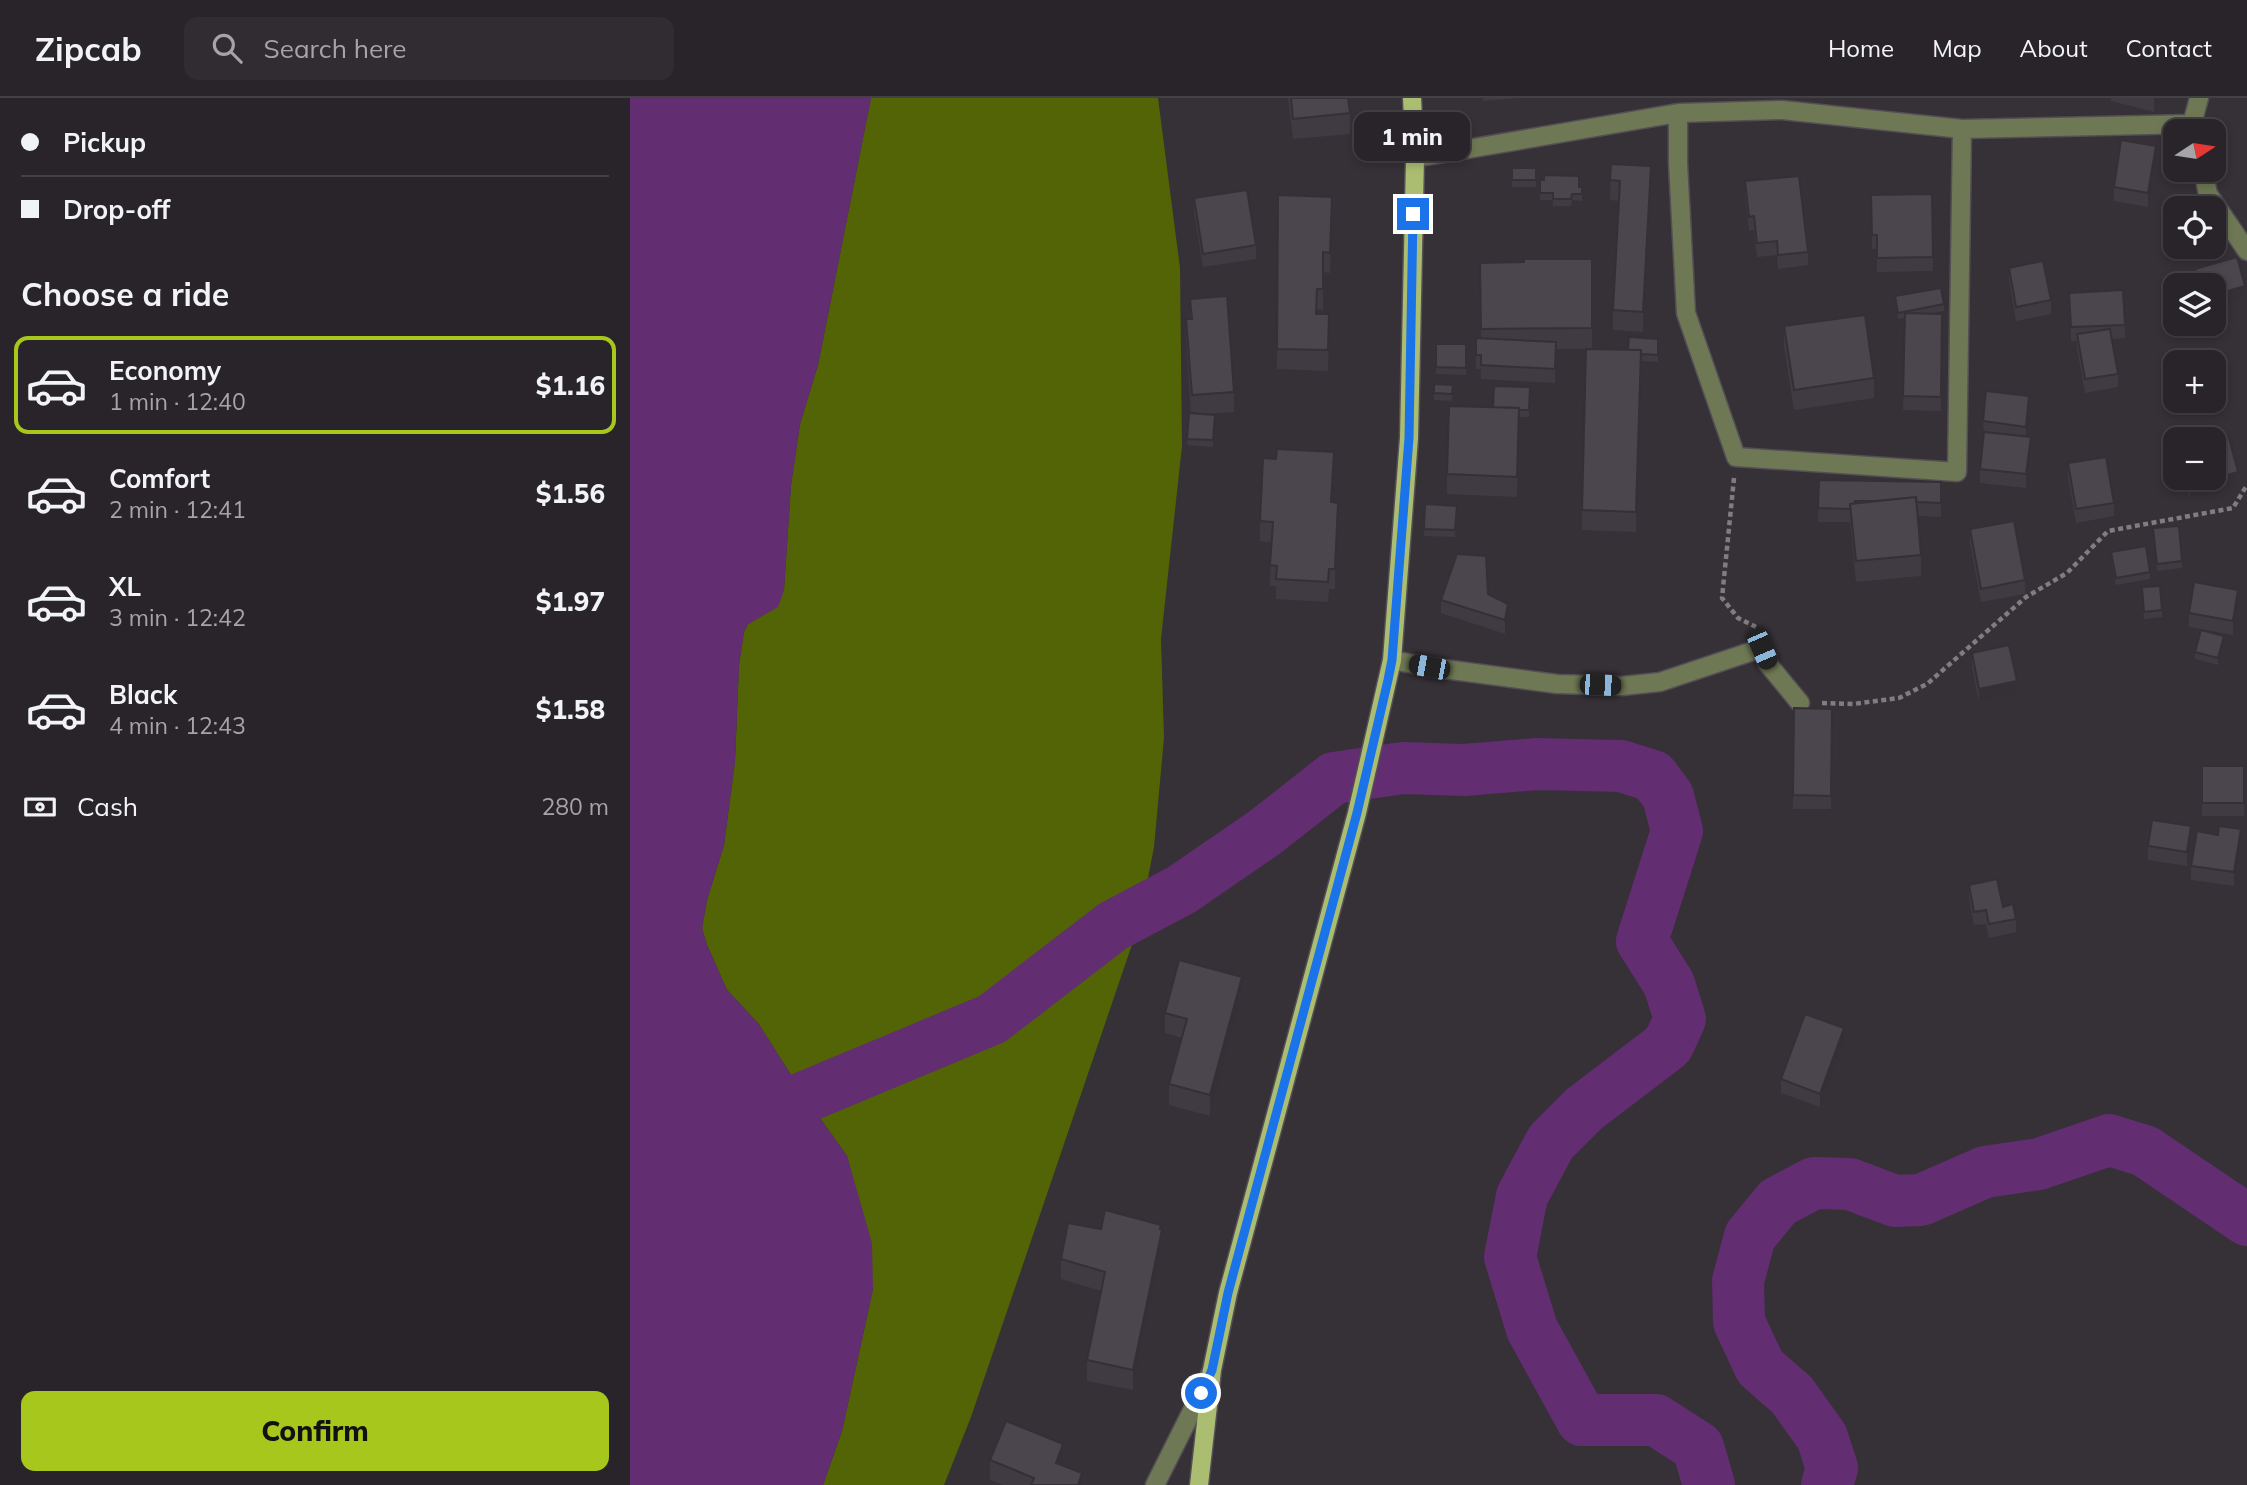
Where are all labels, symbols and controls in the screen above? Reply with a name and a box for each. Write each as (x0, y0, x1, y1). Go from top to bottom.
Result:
search box (184, 17, 674, 80)
text: Zipcab (35, 28, 142, 69)
icon: search (208, 29, 246, 67)
text: Search here (264, 32, 407, 65)
text: Home (1828, 33, 1894, 63)
text: Map (1932, 33, 1982, 63)
text: About (2020, 33, 2088, 63)
text: Contact (2126, 33, 2212, 63)
callout: 1 min (1355, 113, 1471, 162)
north arrow (2163, 119, 2226, 182)
map controls (2163, 119, 2226, 490)
text: 1 min (1381, 122, 1443, 151)
text: Pickup (63, 126, 146, 159)
text: Drop-off (63, 193, 170, 226)
button: locate (2163, 196, 2226, 259)
route end (1397, 198, 1429, 230)
button: layers (2163, 273, 2226, 336)
text: Choose a ride (21, 274, 229, 314)
button: + (2163, 350, 2226, 413)
icon: car (25, 354, 88, 417)
text: Economy (109, 354, 221, 387)
text: $1.16 (536, 369, 605, 402)
text: 1 min · 12:40 (109, 387, 246, 416)
button: − (2163, 427, 2226, 490)
icon: car (25, 462, 88, 525)
text: Comfort (109, 462, 210, 495)
text: $1.56 (536, 477, 605, 510)
text: 2 min · 12:41 (109, 495, 246, 524)
icon: car (25, 570, 88, 633)
text: XL (109, 570, 141, 603)
text: $1.97 (536, 585, 605, 618)
text: 3 min · 12:42 (109, 603, 246, 632)
car (1745, 626, 1780, 672)
car (1407, 653, 1452, 681)
car (1579, 674, 1622, 696)
icon: car (25, 678, 88, 741)
text: Black (109, 678, 177, 711)
text: $1.58 (536, 693, 605, 726)
text: 4 min · 12:43 (109, 711, 246, 740)
icon: cash (21, 788, 59, 826)
text: Cash (77, 790, 138, 823)
text: 280 m (541, 792, 609, 821)
route start (1185, 1377, 1217, 1409)
button: Confirm (21, 1391, 609, 1471)

